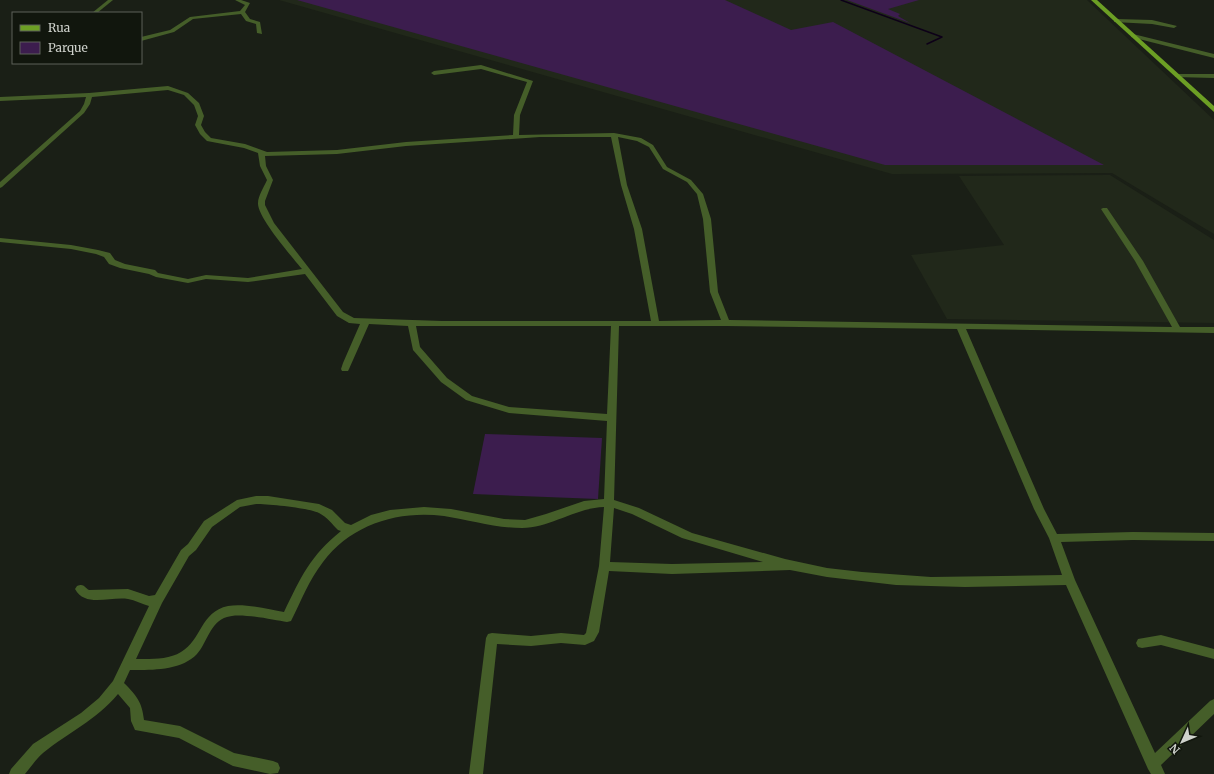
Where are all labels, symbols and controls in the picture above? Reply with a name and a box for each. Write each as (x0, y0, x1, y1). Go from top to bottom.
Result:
legend (12, 12, 142, 64)
text: Rua (48, 20, 71, 35)
text: Parque (48, 40, 88, 55)
north arrow (1162, 722, 1202, 762)
text: N (1167, 741, 1183, 757)

